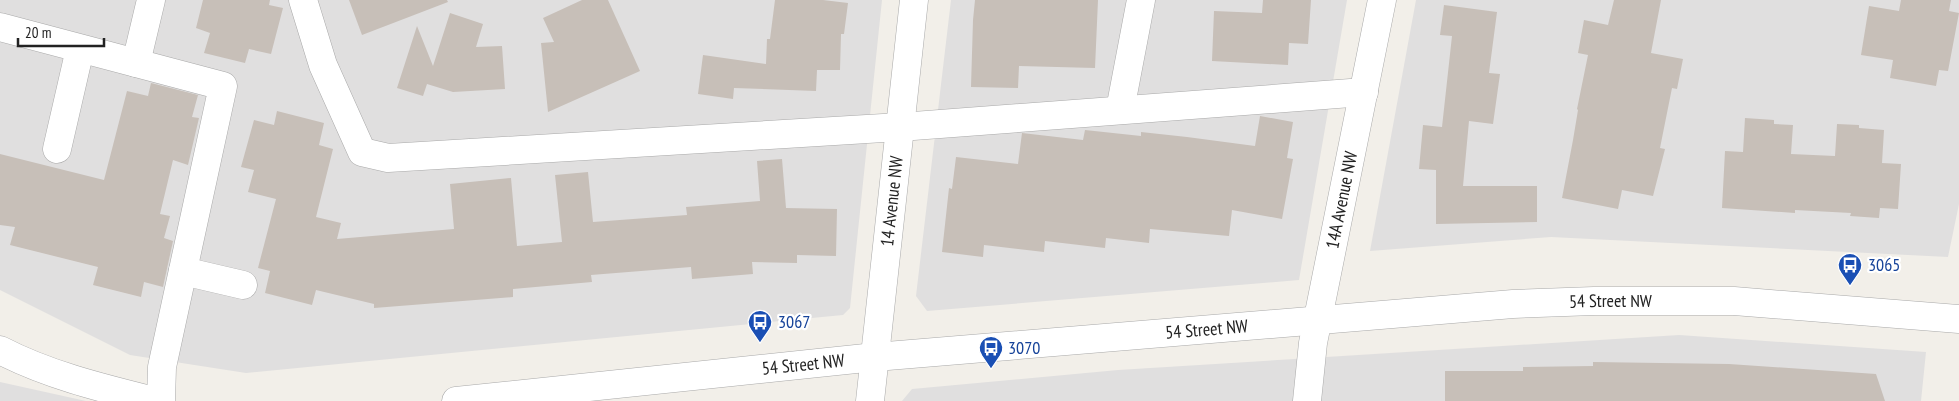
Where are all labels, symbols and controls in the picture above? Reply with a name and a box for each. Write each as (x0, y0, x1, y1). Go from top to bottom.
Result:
scale bar (18, 15, 104, 47)
text: 20 m (25, 23, 51, 42)
street label: 14A Avenue NW (1320, 149, 1362, 251)
street label: 14 Avenue NW (875, 155, 908, 247)
bus stop icon: 3065 (1837, 252, 1863, 286)
place label: 3065 (1868, 253, 1900, 276)
street label: 54 Street NW (1569, 289, 1652, 313)
bus stop icon: 3067 (747, 309, 773, 343)
place label: 3067 (778, 310, 810, 333)
street label: 54 Street NW (1164, 314, 1249, 344)
bus stop icon: 3070 (978, 335, 1004, 369)
place label: 3070 (1008, 336, 1040, 359)
street label: 54 Street NW (761, 348, 845, 380)

